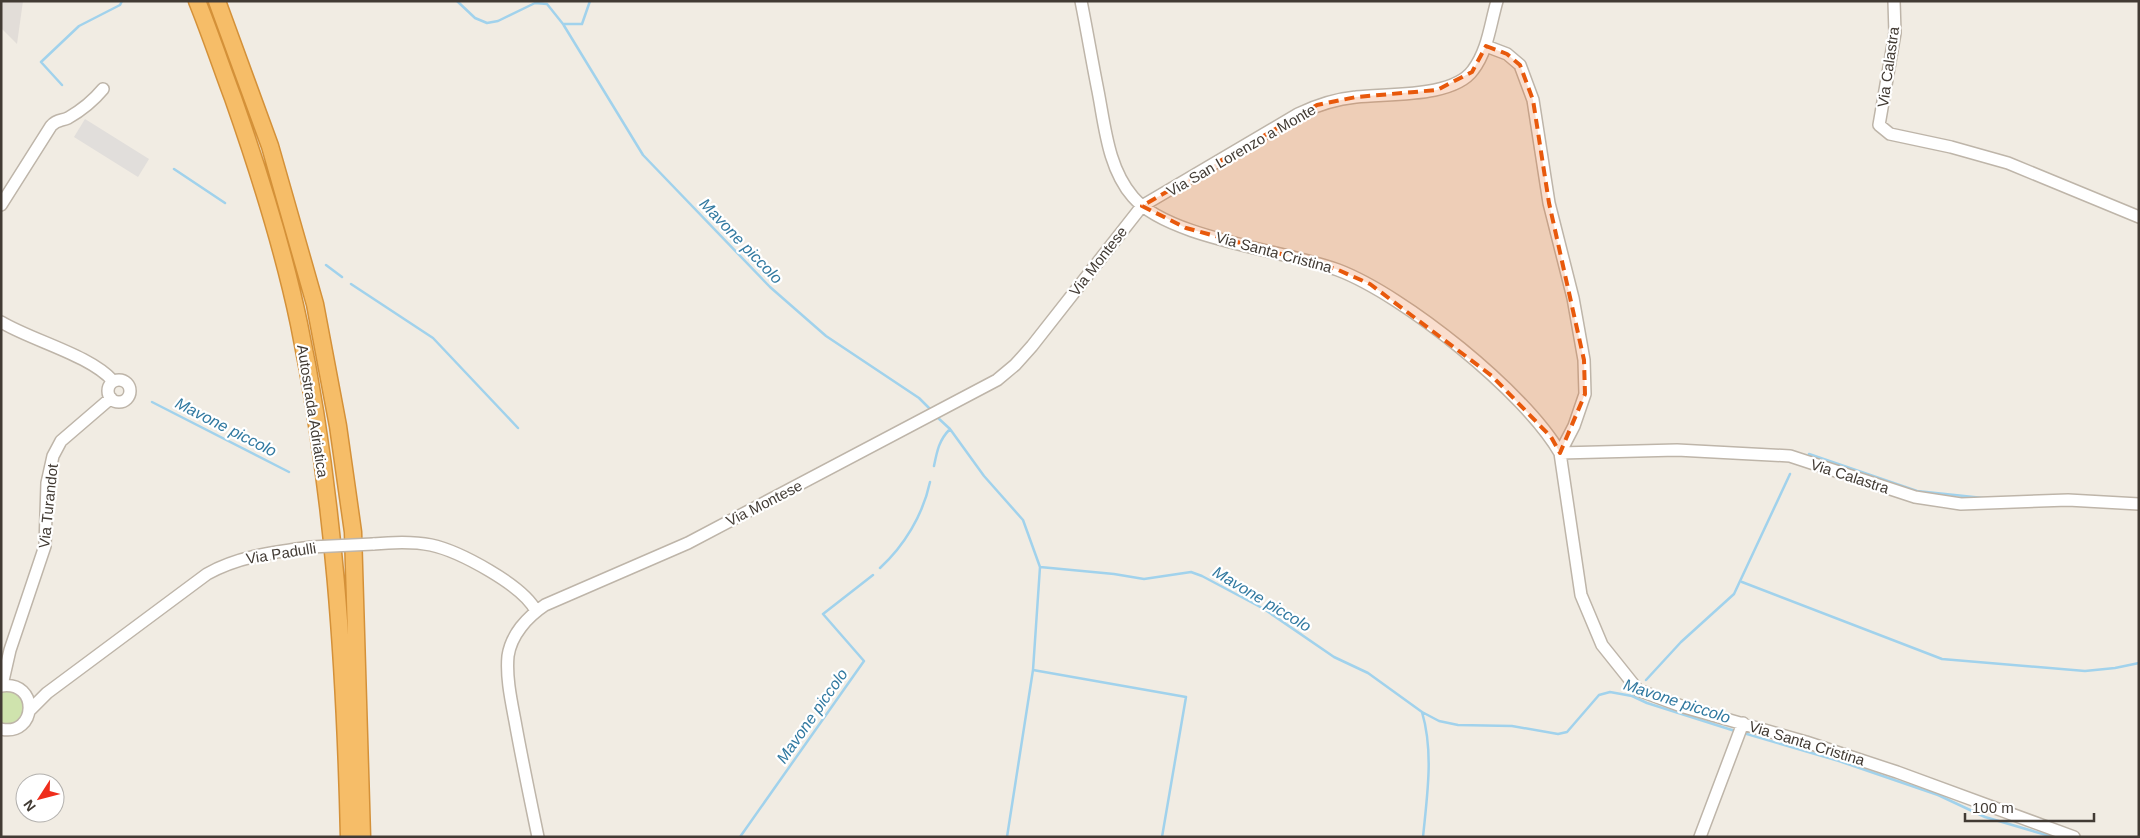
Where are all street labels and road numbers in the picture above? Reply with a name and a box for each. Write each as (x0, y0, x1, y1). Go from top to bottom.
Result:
street label: Via Calastra (1874, 25, 1902, 109)
street label: Via San Lorenzo a Monte (1164, 100, 1318, 200)
street label: Via Montese (1066, 223, 1130, 299)
street label: Via Santa Cristina (1214, 228, 1335, 276)
street label: Autostrada Adriatica (294, 343, 332, 479)
street label: Via Calastra (1809, 455, 1892, 497)
street label: Via Turandot (35, 462, 61, 549)
street label: Via Montese (723, 477, 805, 529)
street label: Via Padulli (245, 539, 317, 567)
street label: Via Santa Cristina (1747, 717, 1867, 769)

